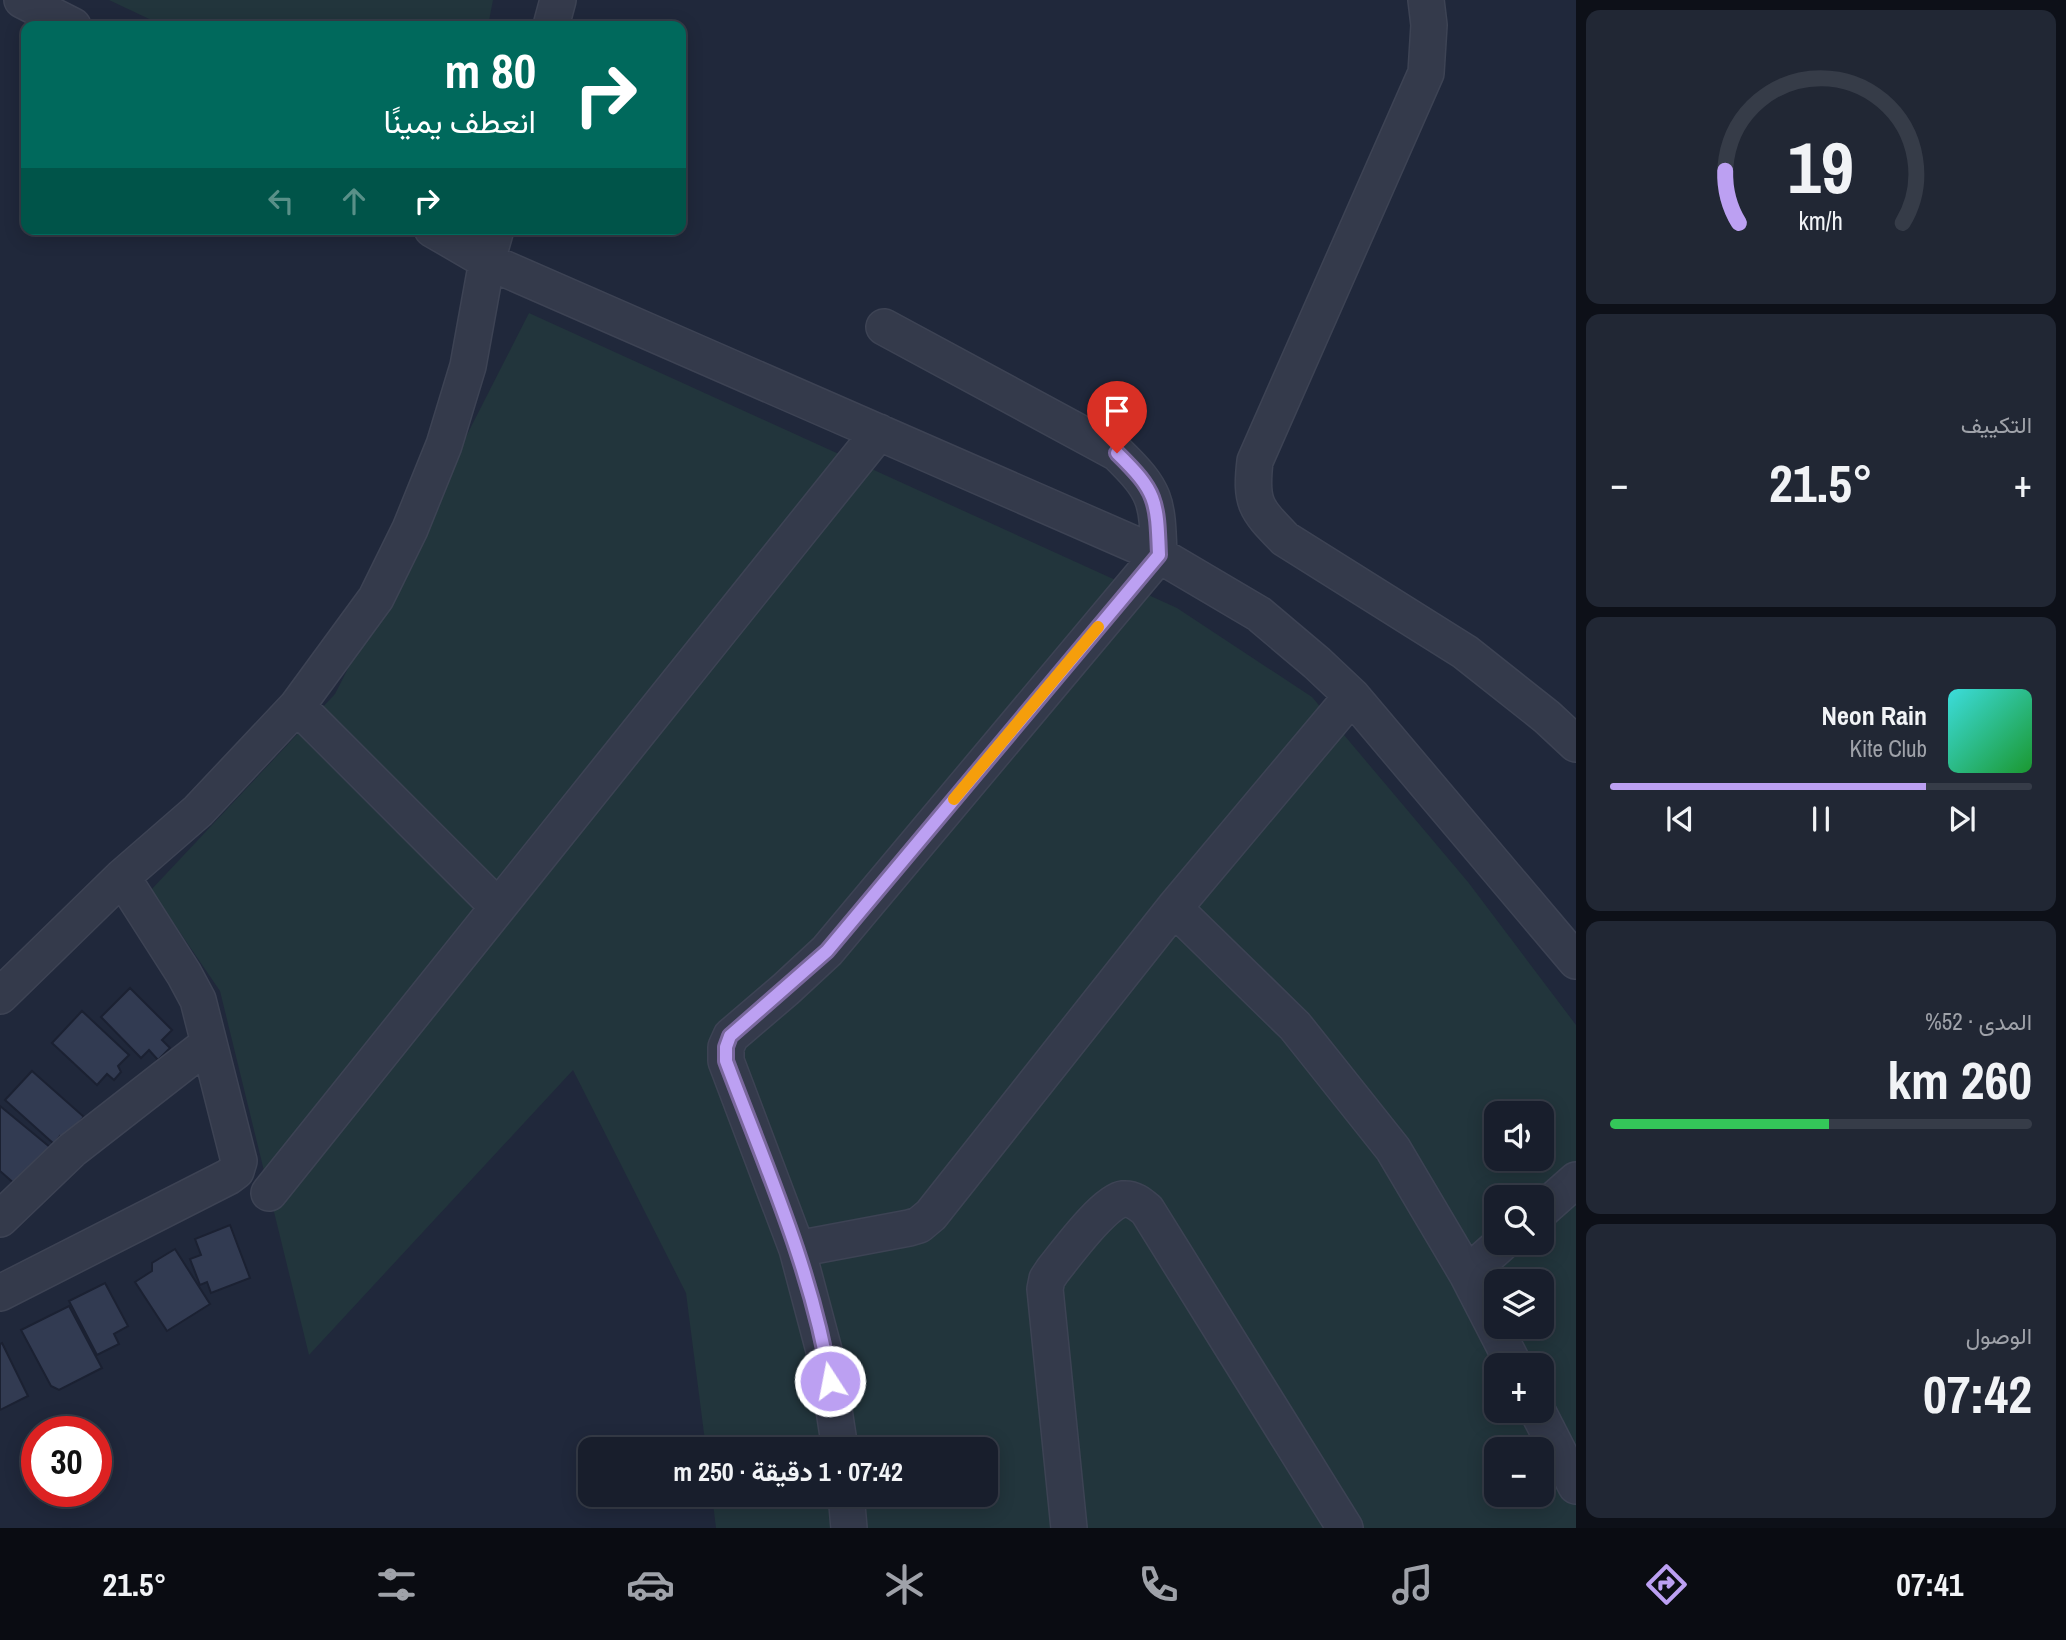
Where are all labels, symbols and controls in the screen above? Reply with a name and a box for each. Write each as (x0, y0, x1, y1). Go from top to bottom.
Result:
text: 80 m (444, 37, 536, 103)
icon: right (560, 49, 651, 140)
text: انعطف يمينًا (383, 100, 536, 143)
text: 19 (1788, 118, 1854, 216)
icon: left (262, 182, 300, 220)
icon: ahead (335, 182, 373, 220)
icon: right (408, 182, 446, 220)
text: km/h (1799, 204, 1843, 238)
pin (1087, 381, 1147, 453)
icon: arrive (1098, 392, 1136, 430)
text: التكييف (1961, 409, 2032, 440)
text: 21.5° (1769, 448, 1873, 518)
text: − (1610, 458, 1628, 509)
text: + (2014, 458, 2032, 509)
text: Neon Rain (1822, 698, 1927, 733)
text: Kite Club (1849, 733, 1927, 764)
icon: previous (1661, 800, 1699, 838)
icon: pause (1802, 800, 1840, 838)
icon: next (1943, 800, 1981, 838)
text: المدى · 52% (1925, 1006, 2032, 1037)
text: 260 km (1887, 1045, 2032, 1115)
map controls (1484, 1101, 1554, 1507)
button: sound (1484, 1101, 1554, 1171)
button: search (1484, 1185, 1554, 1255)
button: layers (1484, 1269, 1554, 1339)
text: الوصول (1966, 1320, 2032, 1351)
position arrow (793, 1344, 867, 1418)
button: + (1484, 1353, 1554, 1423)
text: 07:42 (1923, 1359, 2032, 1429)
speed limit sign: 30 (21, 1416, 112, 1507)
button: − (1484, 1437, 1554, 1507)
text: 07:42 · 1 دقيقة · 250 m (673, 1454, 903, 1489)
icon: filters (372, 1560, 421, 1609)
icon: car (626, 1560, 675, 1609)
icon: climate (880, 1560, 929, 1609)
icon: phone (1134, 1560, 1183, 1609)
icon: music (1388, 1560, 1437, 1609)
icon: directions (1642, 1560, 1691, 1609)
text: 21.5° (103, 1563, 166, 1606)
text: 07:41 (1896, 1563, 1963, 1606)

